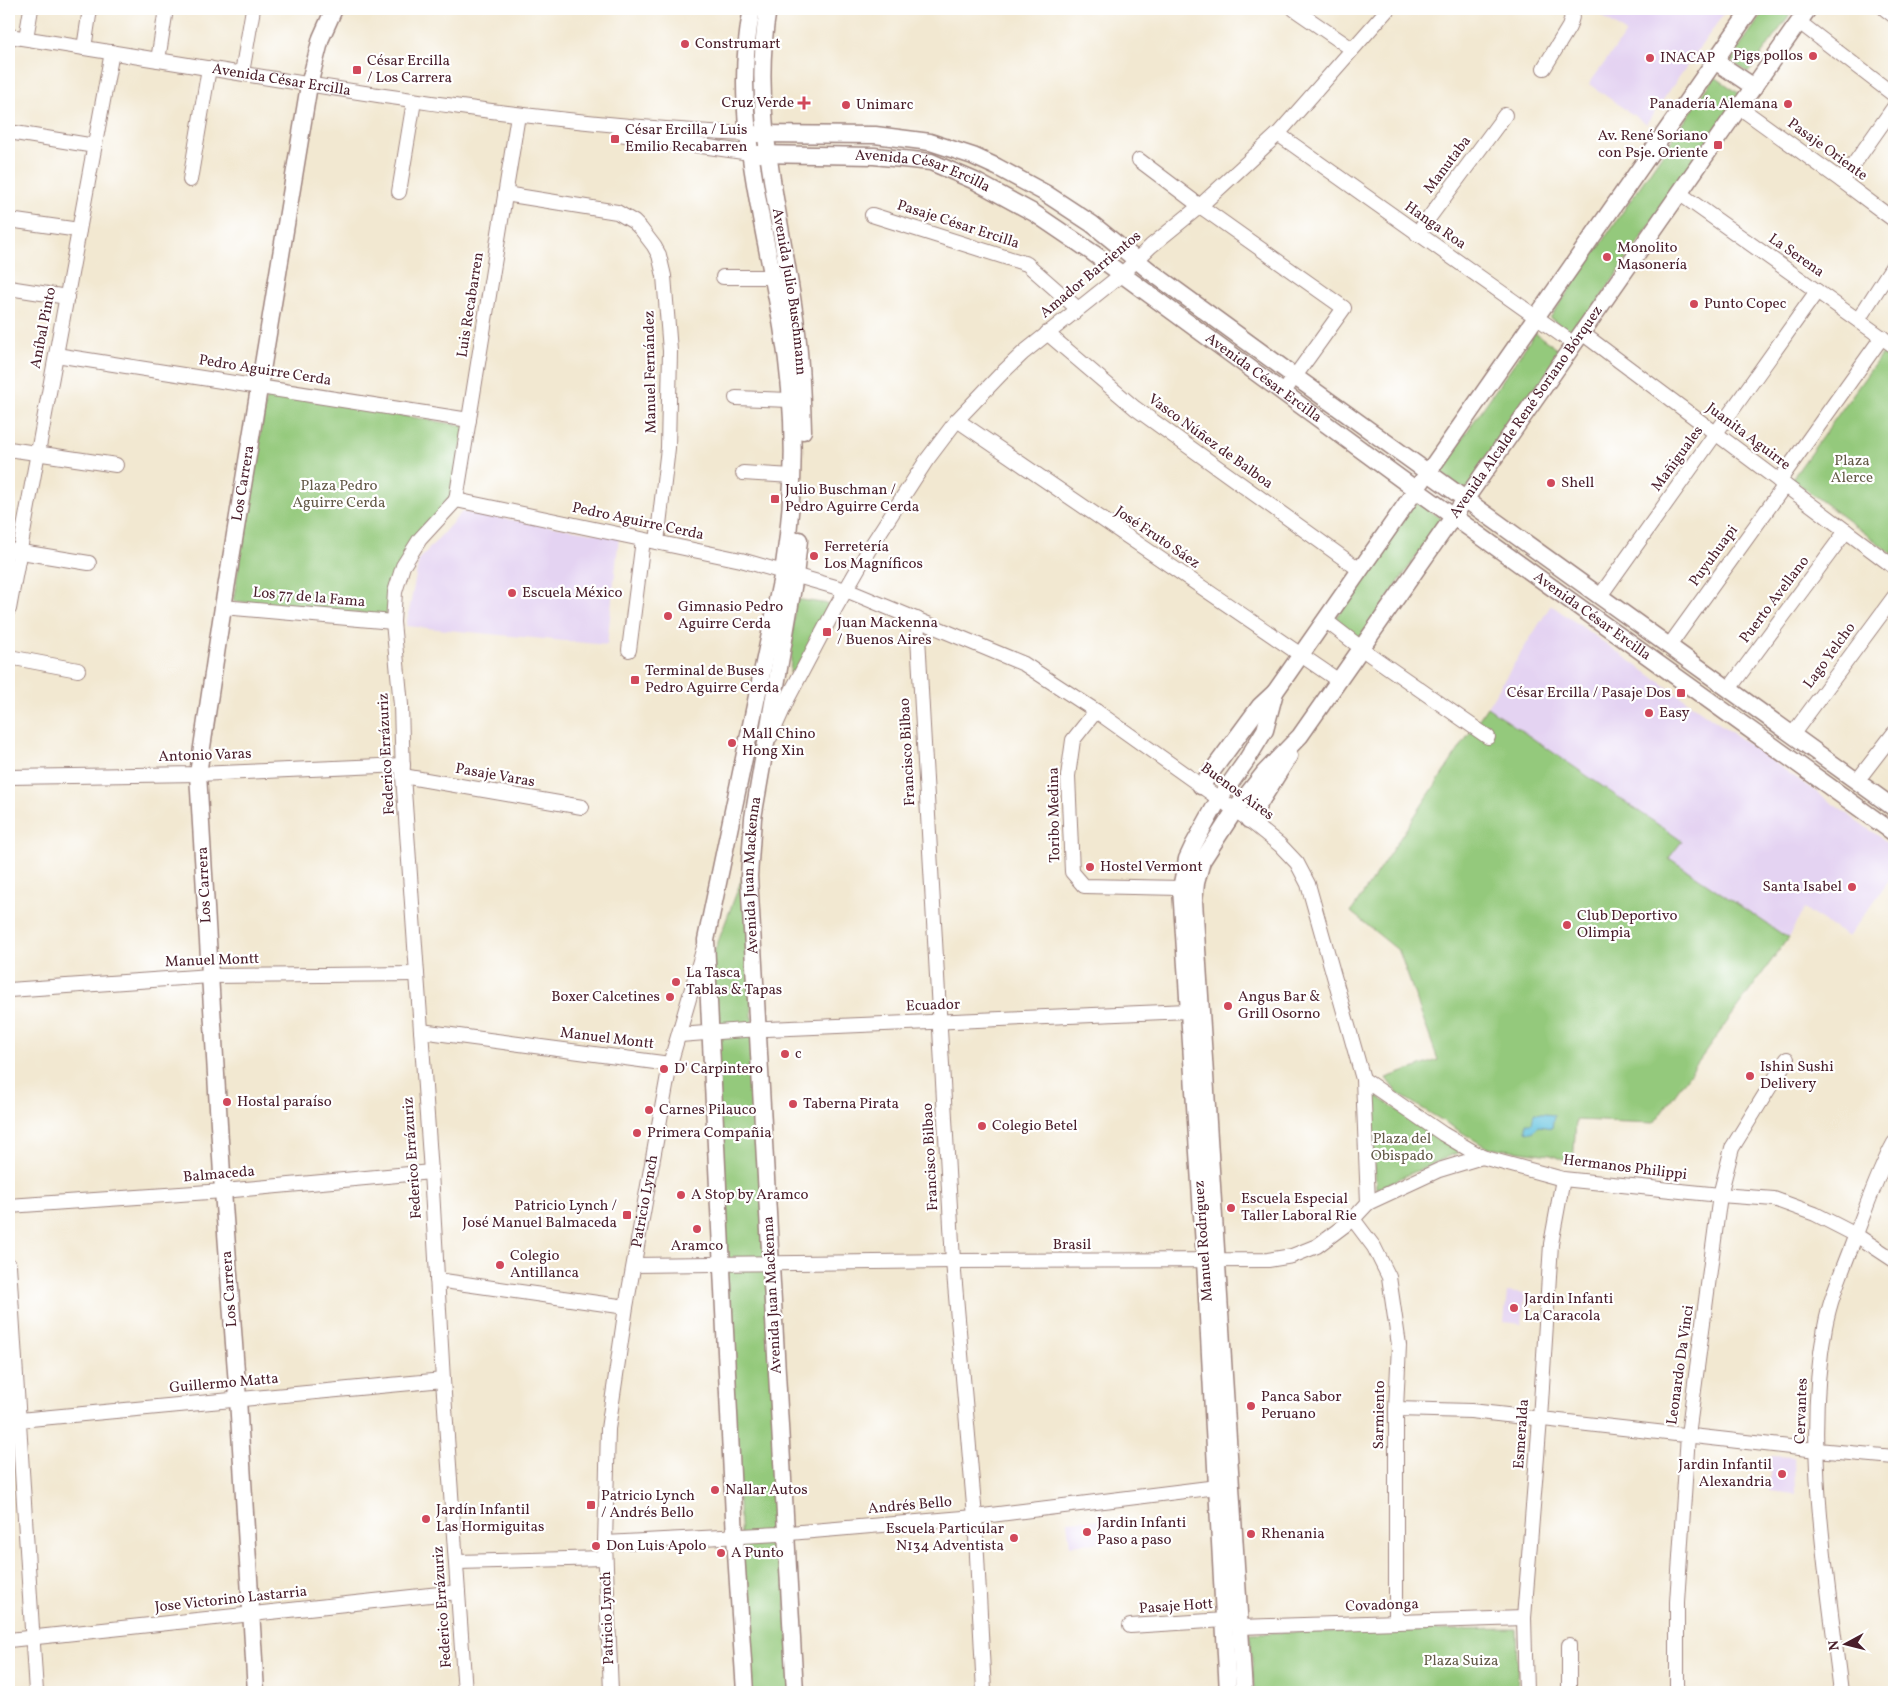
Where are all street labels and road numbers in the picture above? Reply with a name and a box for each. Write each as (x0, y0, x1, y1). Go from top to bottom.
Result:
street label: Avenida César Ercilla (211, 59, 352, 101)
street label: Pasaje Oriente (1783, 114, 1871, 186)
street label: Manutaba (1419, 132, 1477, 198)
street label: Avenida César Ercilla (855, 145, 994, 198)
street label: Pasaje César Ercilla (894, 195, 1022, 255)
street label: Hanga Roa (1400, 197, 1470, 255)
street label: Avenida Julio Buschmann (766, 207, 811, 376)
street label: Amador Barrientos (1036, 226, 1146, 324)
street label: La Serena (1764, 229, 1828, 283)
street label: Luis Recabarren (452, 251, 490, 359)
street label: Aníbal Pinto (26, 286, 62, 370)
street label: Avenida Alcalde René Soriano Bórquez (1445, 302, 1608, 523)
street label: Manuel Fernández (639, 310, 663, 434)
street label: Avenida César Ercilla (1201, 328, 1326, 428)
street label: Pedro Aguirre Cerda (197, 350, 333, 392)
street label: Vasco Núñez de Balboa (1143, 389, 1277, 495)
street label: Juanita Aguirre (1701, 398, 1795, 476)
street label: Mañiguales (1647, 422, 1709, 496)
street label: Los Carrera (227, 444, 260, 523)
street label: Pedro Aguirre Cerda (570, 498, 706, 546)
street label: José Fruto Sáez (1110, 502, 1204, 574)
street label: Puyuhuapi (1685, 521, 1743, 591)
street label: Puerto Avellano (1735, 552, 1815, 648)
street label: Avenida César Ercilla (1529, 567, 1655, 666)
street label: Los 77 de la Fama (252, 583, 366, 613)
street label: Lago Yelcho (1799, 619, 1861, 693)
street label: Federico Errázuriz (373, 692, 401, 816)
street label: Francisco Bilbao (895, 698, 921, 806)
street label: Antonio Varas (158, 744, 252, 768)
street label: Buenos Aires (1196, 758, 1278, 826)
street label: Pasaje Varas (453, 759, 537, 793)
street label: Toribo Medina (1044, 767, 1066, 863)
street label: Avenida Juan Mackenna (738, 795, 767, 955)
street label: Los Carrera (193, 846, 217, 924)
street label: Manuel Montt (164, 949, 260, 973)
street label: Ecuador (905, 995, 961, 1017)
street label: Manuel Montt (559, 1023, 655, 1055)
street label: Federico Errázuriz (398, 1096, 428, 1220)
street label: Francisco Bilbao (918, 1103, 944, 1211)
street label: Hermanos Philippi (1562, 1150, 1688, 1186)
street label: Patricio Lynch (626, 1153, 664, 1249)
street label: Balmaceda (182, 1161, 256, 1189)
street label: Manuel Rodríguez (1189, 1180, 1219, 1302)
street label: Avenida Juan Mackenna (758, 1216, 788, 1374)
street label: Brasil (1053, 1235, 1091, 1256)
street label: Los Carrera (217, 1250, 243, 1328)
street label: Leonardo Da Vinci (1662, 1304, 1700, 1426)
street label: Guillermo Matta (168, 1369, 280, 1399)
street label: Cervantes (1790, 1378, 1814, 1444)
street label: Sarmiento (1369, 1380, 1391, 1450)
street label: Esmeralda (1509, 1398, 1535, 1470)
street label: Andrés Bello (867, 1492, 953, 1520)
street label: Federico Errázuriz (428, 1545, 458, 1669)
street label: Patricio Lynch (596, 1571, 620, 1665)
street label: Jose Victorino Lastarria (154, 1582, 308, 1618)
street label: Pasaje Hott (1138, 1594, 1214, 1620)
street label: Covadonga (1345, 1594, 1419, 1618)

